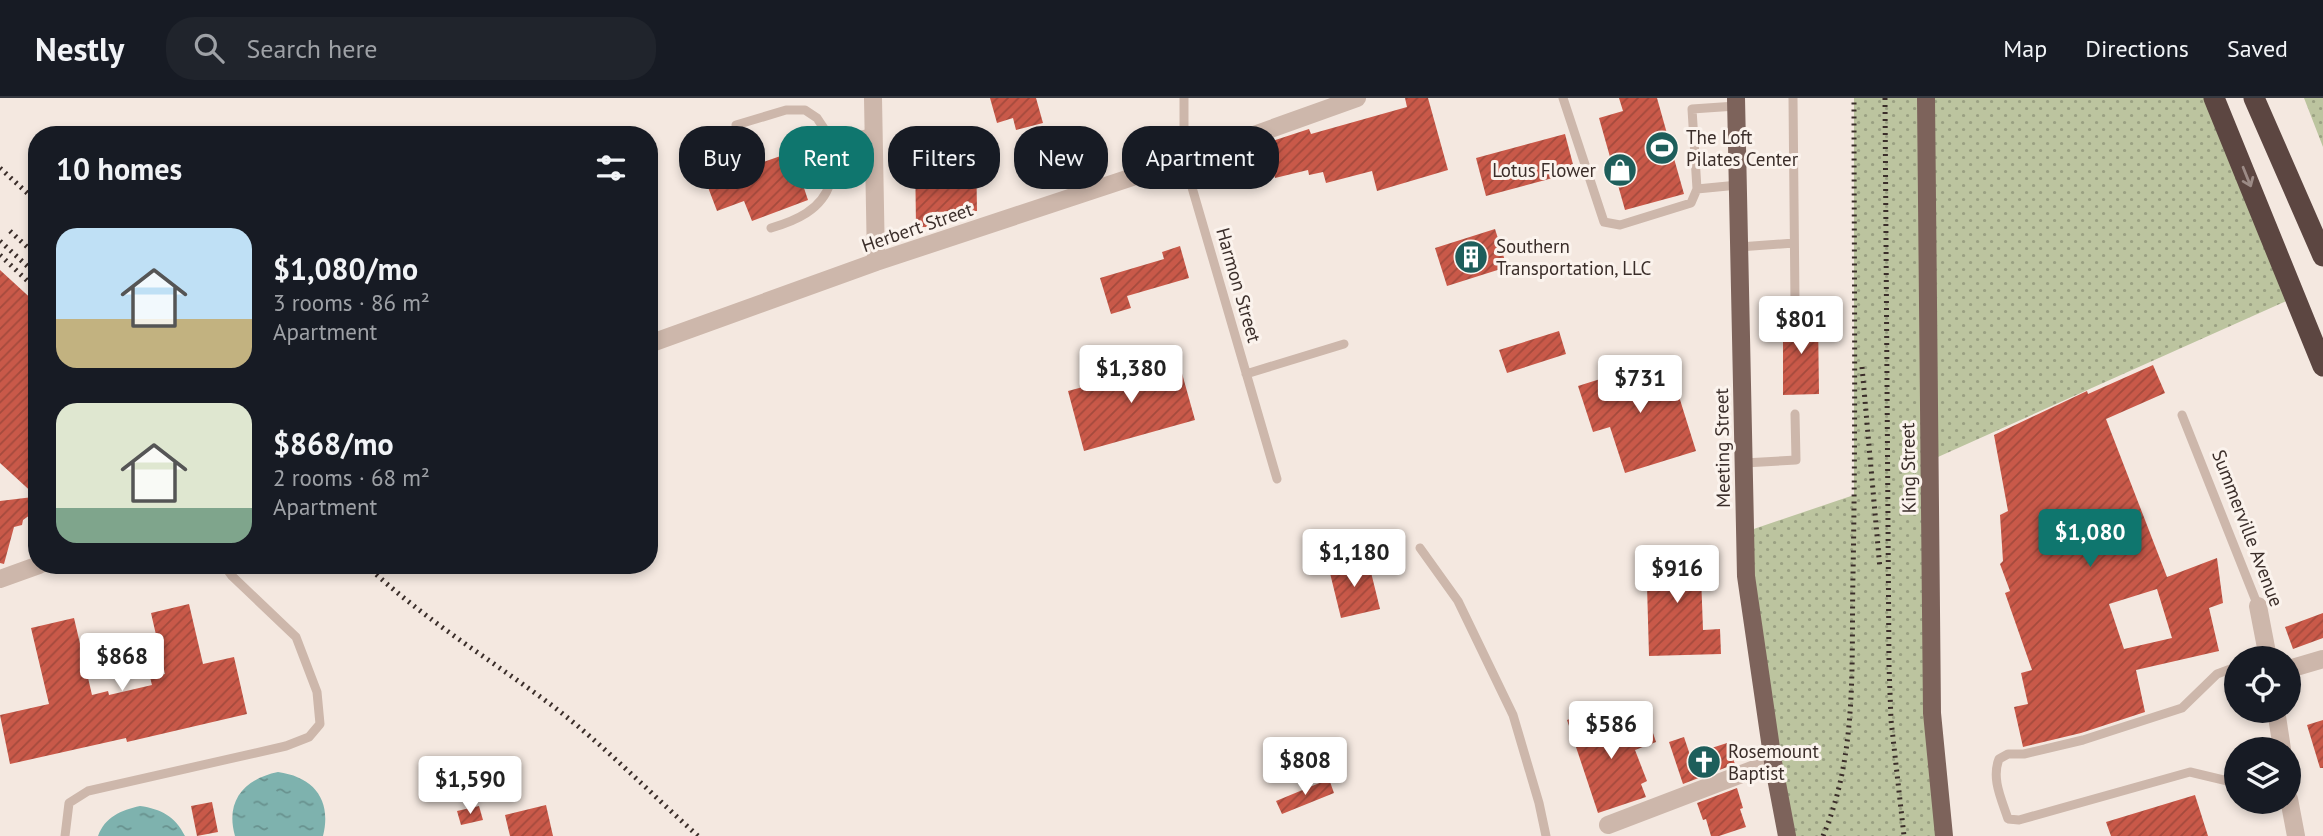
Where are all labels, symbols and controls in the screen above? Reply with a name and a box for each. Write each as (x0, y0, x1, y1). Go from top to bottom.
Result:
search box (166, 17, 656, 80)
text: Nestly (35, 27, 124, 70)
icon: search (190, 29, 228, 67)
text: Search here (246, 32, 378, 65)
text: Map (2003, 33, 2047, 64)
text: Directions (2085, 33, 2189, 64)
text: Saved (2227, 33, 2288, 64)
place label: The Loft Pilates Center (1686, 125, 1799, 171)
chip: Buy (679, 126, 765, 189)
chip: Rent (779, 126, 874, 189)
chip: Filters (888, 126, 1000, 189)
chip: New (1014, 126, 1108, 189)
chip: Apartment (1122, 126, 1279, 189)
sports icon: The Loft Pilates Center (1643, 129, 1681, 167)
text: 10 homes (56, 149, 182, 188)
icon: filters (592, 149, 630, 187)
shop icon: Lotus Flower (1601, 151, 1639, 189)
place label: Lotus Flower (1492, 158, 1597, 182)
one-way arrow (2241, 166, 2254, 188)
street label: Herbert Street (858, 197, 976, 257)
street label: Harmon Street (1211, 225, 1267, 346)
place label: Southern Transportation, LLC (1496, 234, 1652, 280)
building icon: Southern Transportation, LLC (1452, 238, 1490, 276)
text: $1,080/mo (273, 249, 418, 288)
icon: home (112, 256, 196, 340)
text: 3 rooms · 86 m² (273, 288, 430, 317)
pin: $801 (1760, 296, 1842, 356)
text: $801 (1775, 304, 1827, 333)
text: Apartment (273, 317, 377, 346)
pin: $1,380 (1074, 345, 1188, 405)
text: $1,380 (1095, 353, 1167, 382)
pin: $731 (1599, 356, 1681, 415)
text: $731 (1614, 363, 1666, 392)
street label: Meeting Street (1709, 387, 1735, 508)
street label: King Street (1895, 422, 1921, 514)
text: $868/mo (273, 424, 394, 463)
icon: home (112, 431, 196, 515)
street label: Summerville Avenue (2207, 446, 2289, 610)
text: 2 rooms · 68 m² (273, 463, 430, 492)
text: Apartment (273, 492, 377, 521)
pin: $1,080 (2033, 510, 2147, 569)
text: $1,080 (2054, 517, 2126, 546)
pin: $1,180 (1297, 530, 1411, 589)
text: $1,180 (1318, 537, 1390, 566)
pin: $916 (1636, 546, 1718, 605)
text: $916 (1651, 553, 1703, 582)
pin: $868 (81, 634, 163, 693)
text: $868 (96, 641, 148, 670)
map controls (2224, 646, 2301, 814)
button: locate (2224, 646, 2301, 723)
pin: $586 (1570, 702, 1652, 761)
text: $586 (1585, 709, 1637, 738)
button: layers (2224, 737, 2301, 814)
pin: $808 (1264, 738, 1346, 797)
place label: Rosemount Baptist (1728, 739, 1819, 785)
church icon: Rosemount Baptist (1685, 743, 1723, 781)
text: $808 (1279, 745, 1331, 774)
pin: $1,590 (413, 756, 527, 816)
text: $1,590 (434, 764, 506, 793)

